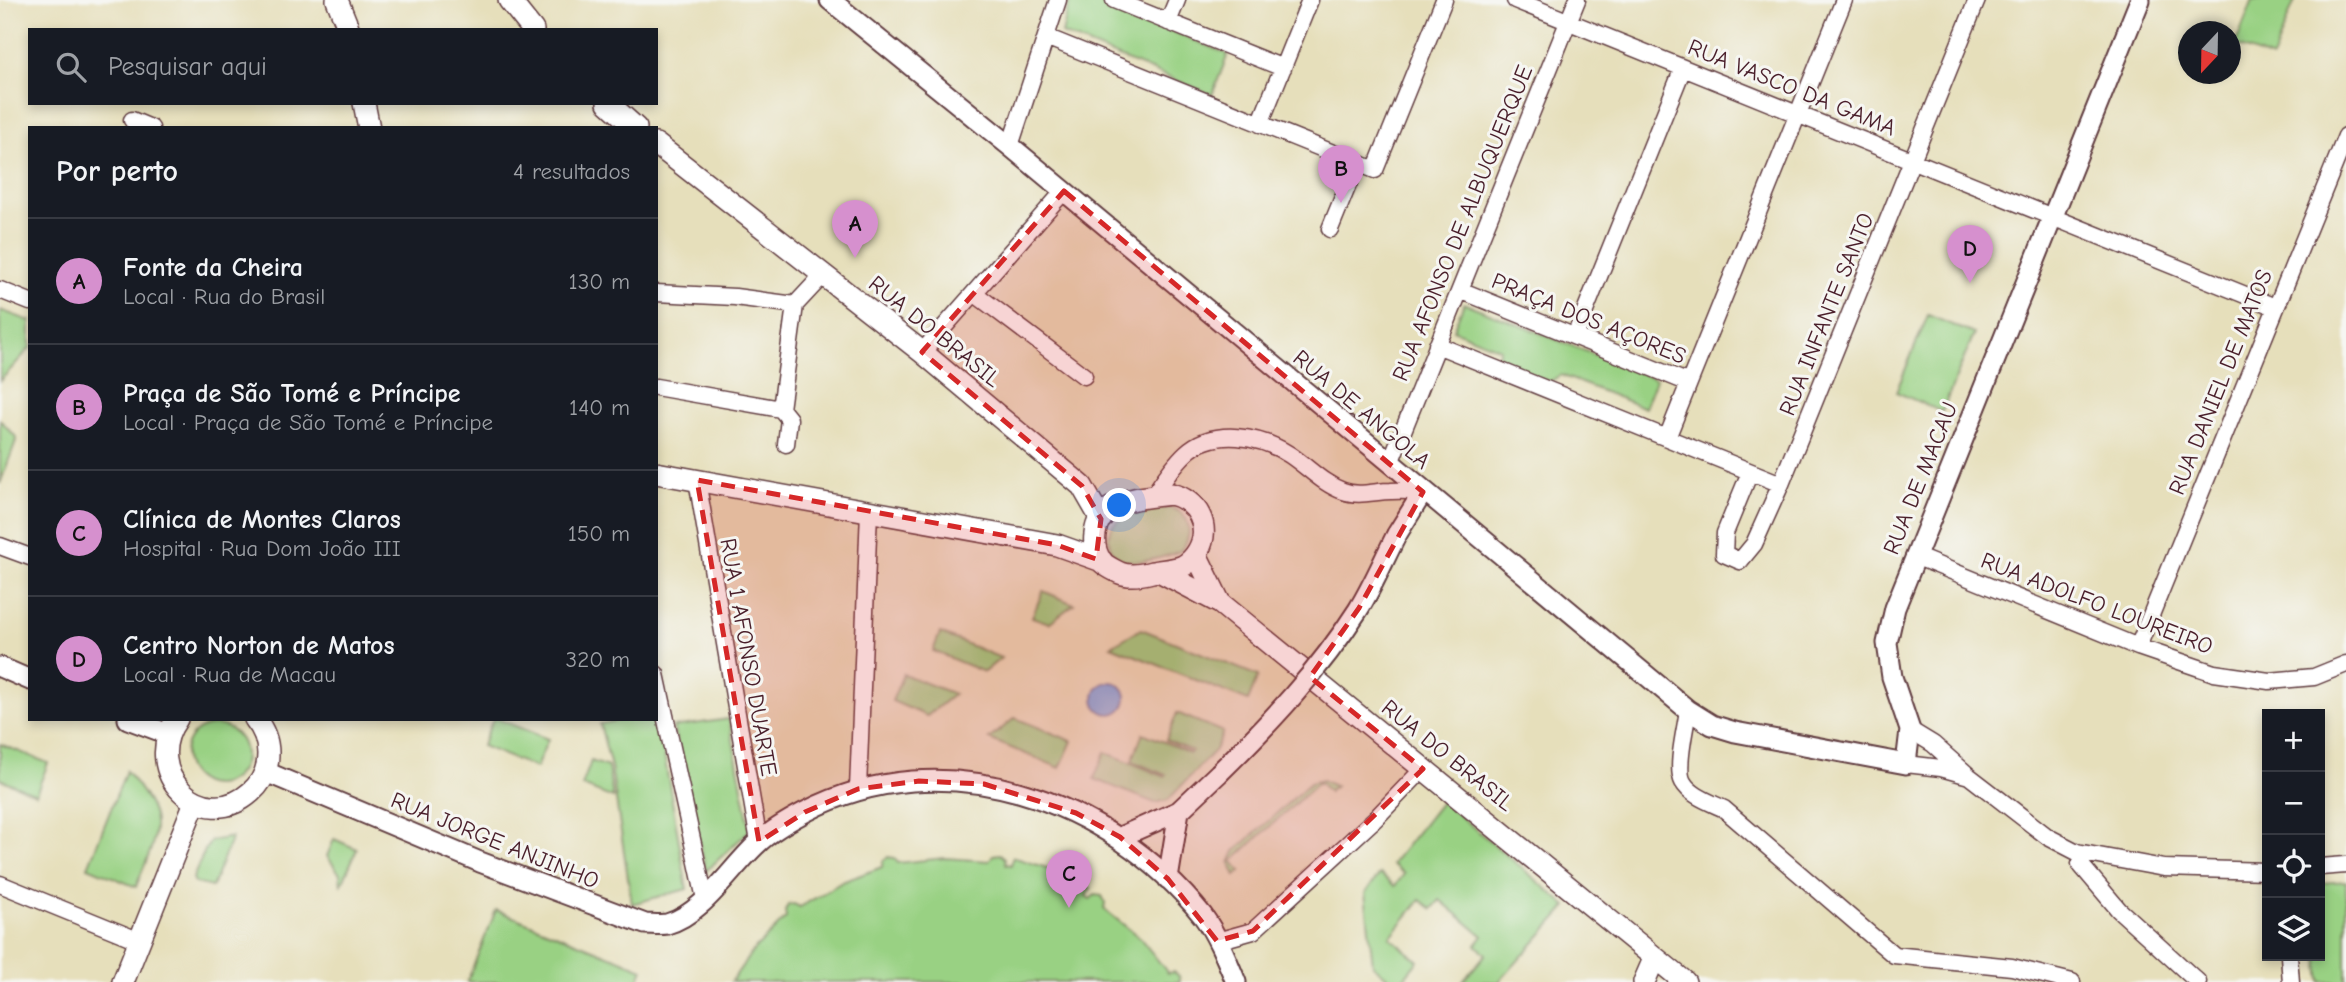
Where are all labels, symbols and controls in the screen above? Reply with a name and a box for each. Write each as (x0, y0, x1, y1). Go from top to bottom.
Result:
north arrow (2178, 21, 2241, 84)
search box (28, 28, 658, 105)
street label: RUA VASCO DA GAMA (1684, 33, 1900, 142)
icon: search (52, 48, 90, 86)
text: Pesquisar aqui (108, 52, 267, 82)
street label: RUA AFONSO DE ALBUQUERQUE (1387, 61, 1538, 385)
pin: B (1318, 145, 1364, 203)
text: Por perto (56, 154, 178, 189)
text: 4 resultados (513, 158, 630, 185)
pin: A (832, 200, 878, 258)
street label: RUA INFANTE SANTO (1773, 209, 1879, 419)
pin: D (1947, 225, 1993, 283)
text: Fonte da Cheira (123, 253, 303, 283)
street label: RUA DANIEL DE MATOS (2163, 266, 2278, 499)
street label: PRAÇA DOS AÇORES (1488, 267, 1690, 370)
text: A (73, 268, 85, 295)
text: 130 m (569, 268, 630, 295)
street label: RUA DO BRASIL (863, 270, 1006, 393)
text: Local · Rua do Brasil (123, 283, 325, 310)
street label: RUA DE ANGOLA (1288, 344, 1436, 475)
text: Praça de São Tomé e Príncipe (123, 379, 461, 409)
text: B (72, 394, 86, 421)
text: 140 m (569, 394, 630, 421)
street label: RUA DE MACAU (1878, 398, 1963, 558)
text: Local · Praça de São Tomé e Príncipe (123, 409, 493, 436)
your location (1102, 488, 1136, 522)
text: Clínica de Montes Claros (123, 505, 401, 535)
text: C (72, 520, 86, 547)
text: 150 m (568, 520, 630, 547)
text: Hospital · Rua Dom João III (123, 535, 401, 562)
street label: RUA 1 AFONSO DUARTE (714, 536, 783, 778)
street label: RUA ADOLFO LOUREIRO (1977, 547, 2217, 660)
text: Centro Norton de Matos (123, 631, 395, 661)
text: D (72, 646, 86, 673)
text: 320 m (566, 646, 630, 673)
text: Local · Rua de Macau (123, 661, 336, 688)
street label: RUA DO BRASIL (1376, 694, 1519, 817)
map controls (2262, 709, 2325, 961)
button: + (2262, 709, 2325, 772)
button: − (2262, 772, 2325, 835)
street label: RUA JORGE ANJINHO (387, 786, 603, 895)
button: locate (2262, 835, 2325, 898)
pin: C (1046, 850, 1092, 908)
button: layers (2262, 898, 2325, 961)

